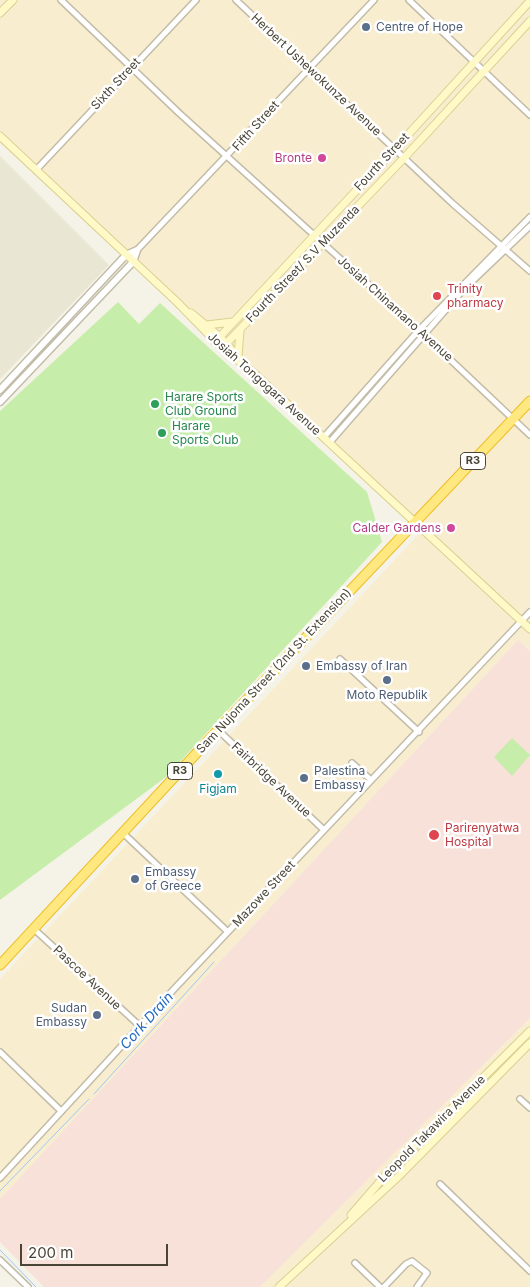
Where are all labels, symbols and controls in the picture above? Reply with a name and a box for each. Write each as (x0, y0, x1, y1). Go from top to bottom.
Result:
street label: Herbert Ushewokunze Avenue (248, 11, 384, 139)
place label: Centre of Hope (376, 20, 463, 34)
marker: Centre of Hope (360, 21, 372, 33)
street label: Sixth Street (88, 55, 144, 113)
street label: Fifth Street (230, 98, 282, 154)
street label: Fourth Street (352, 130, 412, 194)
place label: Bronte (275, 151, 312, 165)
marker: Bronte (316, 152, 328, 164)
street label: Fourth Street/ S.V Muzenda (243, 203, 363, 325)
street label: Josiah Chinamano Avenue (334, 253, 456, 365)
place label: Trinity pharmacy (447, 282, 504, 310)
marker: Trinity pharmacy (431, 290, 443, 302)
street label: Josiah Tongogara Avenue (205, 329, 323, 439)
place label: Harare Sports Club Ground (165, 390, 244, 418)
marker: Harare Sports Club Ground (149, 398, 161, 410)
place label: Harare Sports Club (172, 419, 239, 447)
marker: Harare Sports Club (156, 427, 168, 439)
road number: R3 (460, 452, 486, 470)
place label: Calder Gardens (353, 521, 441, 535)
marker: Calder Gardens (445, 522, 457, 534)
street label: Sam Nujoma Street (2nd St. Extension) (194, 586, 354, 756)
place label: Embassy of Iran (316, 659, 407, 673)
marker: Embassy of Iran (300, 660, 312, 672)
marker: Moto Republik (381, 674, 393, 686)
place label: Moto Republik (346, 688, 428, 702)
street label: Fairbridge Avenue (228, 739, 314, 821)
road number: R3 (168, 762, 192, 779)
place label: Palestina Embassy (314, 764, 365, 792)
marker: Figjam (212, 768, 224, 780)
marker: Palestina Embassy (298, 772, 310, 784)
place label: Figjam (199, 782, 237, 796)
place label: Parirenyatwa Hospital (445, 821, 519, 849)
marker: Parirenyatwa Hospital (427, 828, 441, 842)
street label: Mazowe Street (230, 858, 298, 930)
place label: Embassy of Greece (145, 865, 201, 893)
marker: Embassy of Greece (129, 873, 141, 885)
street label: Pascoe Avenue (50, 943, 124, 1013)
water label: Cork Drain (117, 989, 177, 1053)
place label: Sudan Embassy (36, 1001, 87, 1029)
marker: Sudan Embassy (91, 1009, 103, 1021)
street label: Leopold Takawira Avenue (375, 1072, 489, 1186)
scale bar (22, 1234, 170, 1266)
text: 200 m (28, 1243, 73, 1262)

